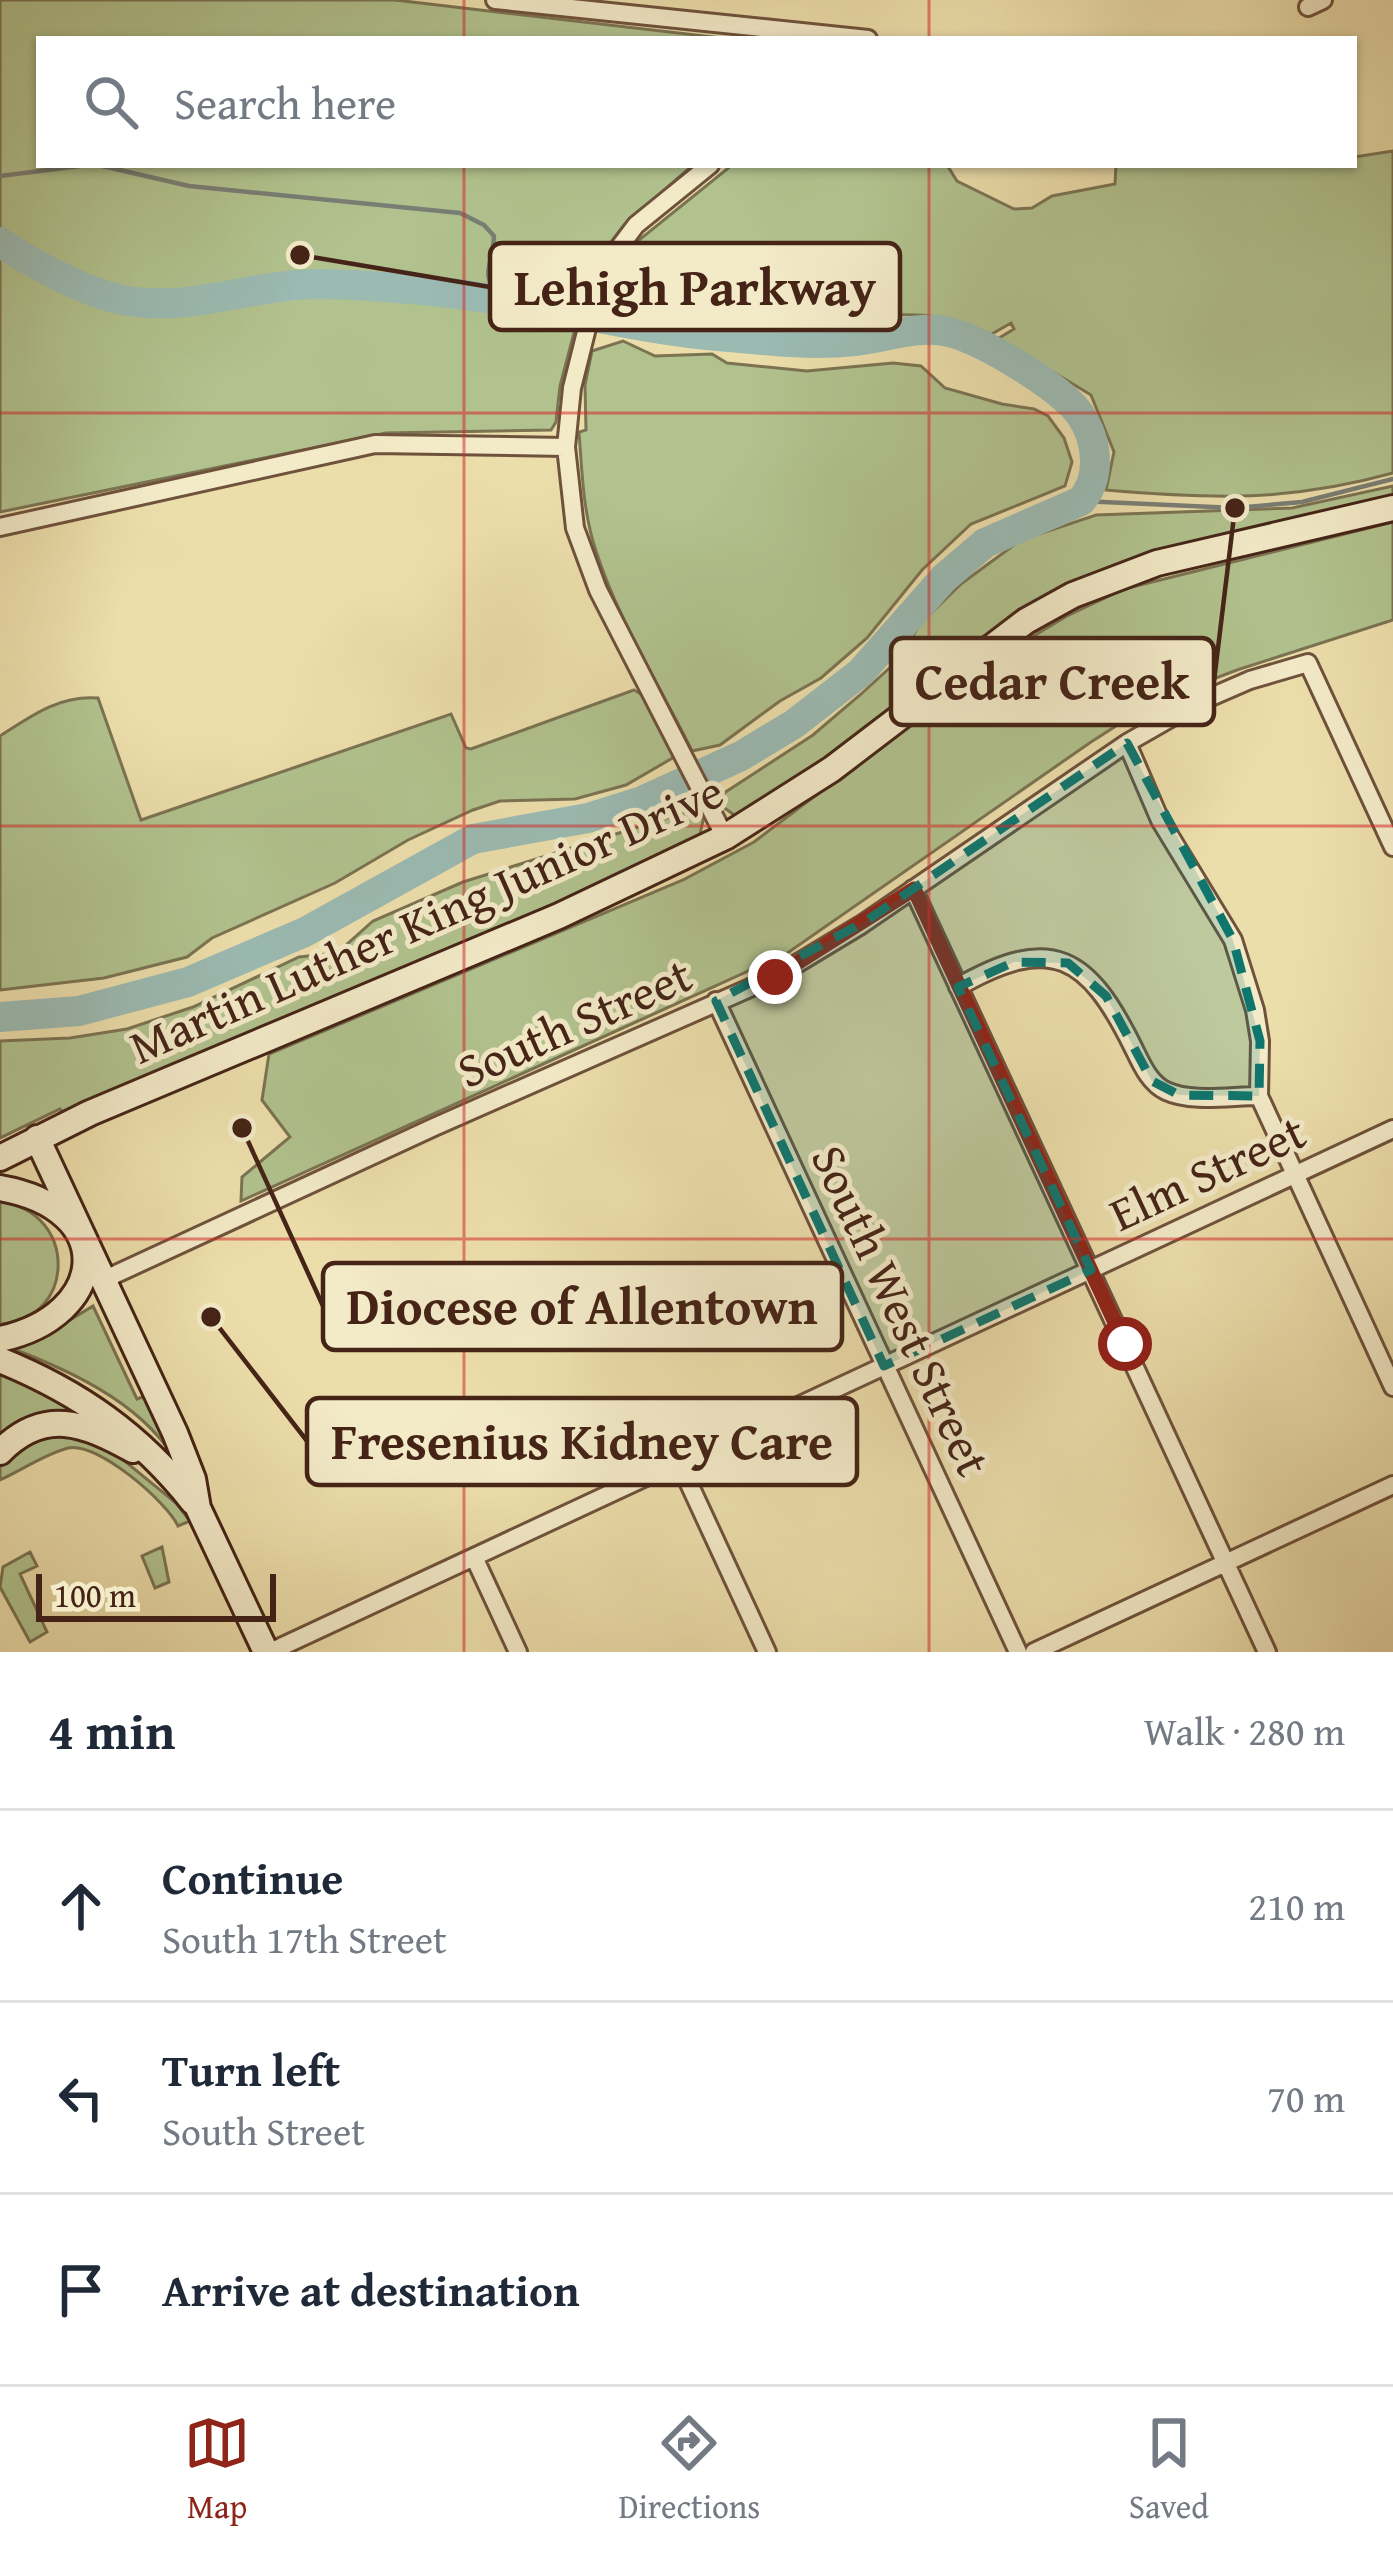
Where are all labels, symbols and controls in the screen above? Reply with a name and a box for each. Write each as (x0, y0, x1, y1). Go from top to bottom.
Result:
search box (36, 36, 1357, 168)
icon: search (78, 69, 144, 135)
text: Search here (174, 70, 396, 135)
callout: Lehigh Parkway (490, 243, 900, 330)
text: Lehigh Parkway (514, 249, 876, 324)
callout: Cedar Creek (891, 638, 1214, 725)
text: Cedar Creek (915, 643, 1190, 718)
street label: Martin Luther King Junior Drive (118, 755, 734, 1081)
street label: South Street (445, 939, 703, 1105)
route end (748, 950, 802, 1004)
street label: Elm Street (1097, 1096, 1317, 1248)
street label: South West Street (794, 1133, 1010, 1487)
callout: Diocese of Allentown (323, 1263, 842, 1350)
text: Diocese of Allentown (346, 1268, 818, 1343)
route start (1098, 1317, 1152, 1371)
callout: Fresenius Kidney Care (307, 1398, 857, 1485)
text: Fresenius Kidney Care (331, 1403, 833, 1478)
scale bar (36, 1568, 276, 1621)
text: 100 m (54, 1571, 136, 1619)
text: 4 min (48, 1693, 175, 1768)
text: Walk · 280 m (1144, 1702, 1345, 1759)
text: Continue (162, 1845, 343, 1910)
icon: ahead (48, 1873, 114, 1939)
text: 210 m (1248, 1877, 1345, 1934)
text: South 17th Street (162, 1910, 447, 1967)
text: Turn left (162, 2037, 340, 2102)
icon: left (48, 2065, 114, 2131)
text: 70 m (1267, 2069, 1345, 2126)
text: South Street (162, 2102, 365, 2159)
icon: arrive (48, 2257, 114, 2323)
text: Arrive at destination (162, 2257, 580, 2322)
tab: Map (184, 2410, 250, 2530)
tab: Directions (619, 2410, 760, 2530)
tab: Saved (1129, 2410, 1209, 2530)

